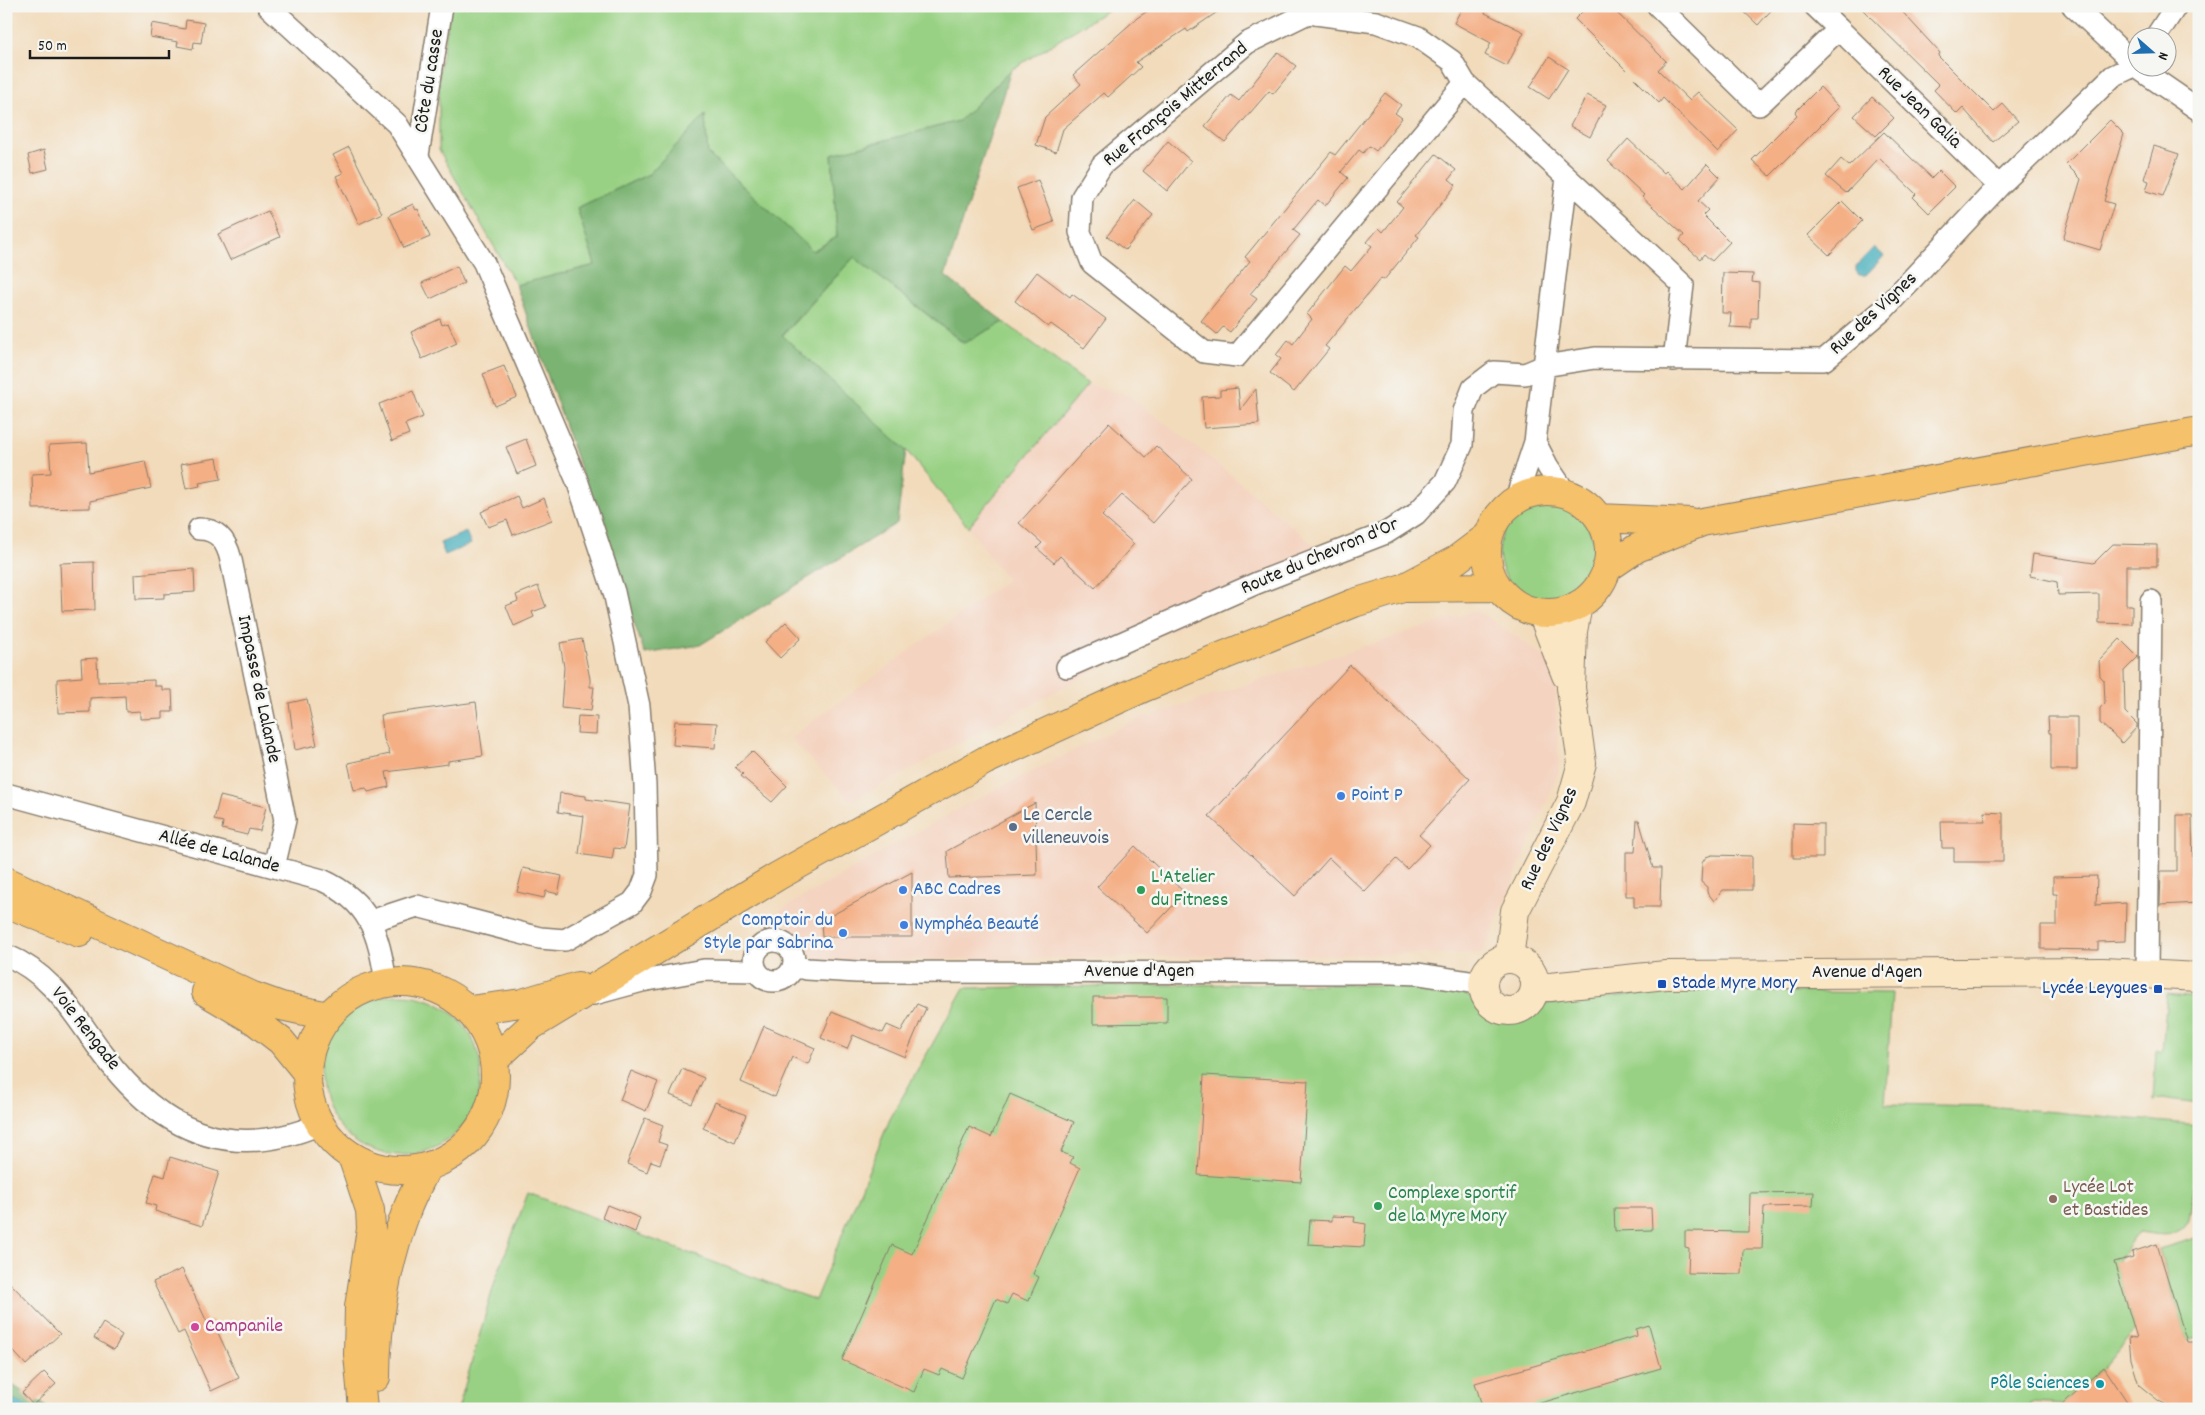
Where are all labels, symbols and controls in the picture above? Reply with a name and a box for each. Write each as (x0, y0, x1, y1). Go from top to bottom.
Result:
street label: Côte du casse (408, 27, 452, 135)
scale bar (30, 28, 169, 60)
north arrow (2128, 28, 2178, 78)
text: 50 m (38, 36, 67, 58)
street label: Rue François Mitterrand (1097, 36, 1255, 174)
text: N (2152, 49, 2173, 63)
street label: Rue Jean Galia (1870, 60, 1968, 156)
street label: Rue des Vignes (1824, 266, 1924, 362)
street label: Route du Chevron d'Or (1237, 511, 1404, 603)
street label: Impasse de Lalande (229, 612, 287, 766)
place label: Point P (1351, 782, 1403, 810)
street label: Rue des Vignes (1514, 783, 1586, 895)
marker: Point P (1335, 790, 1347, 802)
place label: Le Cercle villeneuvois (1023, 802, 1109, 853)
marker: Le Cercle villeneuvois (1007, 821, 1019, 833)
street label: Allée de Lalande (155, 822, 283, 882)
place label: L'Atelier du Fitness (1151, 864, 1228, 915)
place label: ABC Cadres (913, 876, 1001, 904)
marker: ABC Cadres (897, 884, 909, 896)
marker: L'Atelier du Fitness (1135, 884, 1147, 896)
place label: Comptoir du Style par Sabrina (703, 907, 834, 958)
place label: Nymphéa Beauté (914, 911, 1039, 939)
marker: Nymphéa Beauté (898, 919, 910, 931)
marker: Comptoir du Style par Sabrina (837, 927, 849, 939)
street label: Avenue d'Agen (1084, 958, 1194, 986)
street label: Avenue d'Agen (1812, 959, 1922, 987)
place label: Stade Myre Mory (1672, 970, 1798, 998)
place label: Lycée Leygues (2042, 975, 2148, 1003)
marker: Stade Myre Mory (1656, 978, 1668, 990)
street label: Voie Rengade (43, 981, 127, 1077)
marker: Lycée Leygues (2152, 983, 2164, 995)
place label: Lycée Lot et Bastides (2063, 1174, 2149, 1225)
place label: Complexe sportif de la Myre Mory (1388, 1180, 1517, 1231)
marker: Lycée Lot et Bastides (2047, 1193, 2059, 1205)
marker: Complexe sportif de la Myre Mory (1372, 1200, 1384, 1212)
place label: Campanile (205, 1313, 283, 1341)
marker: Campanile (189, 1321, 201, 1333)
place label: Pôle Sciences (1990, 1370, 2090, 1398)
marker: Pôle Sciences (2094, 1378, 2106, 1390)

